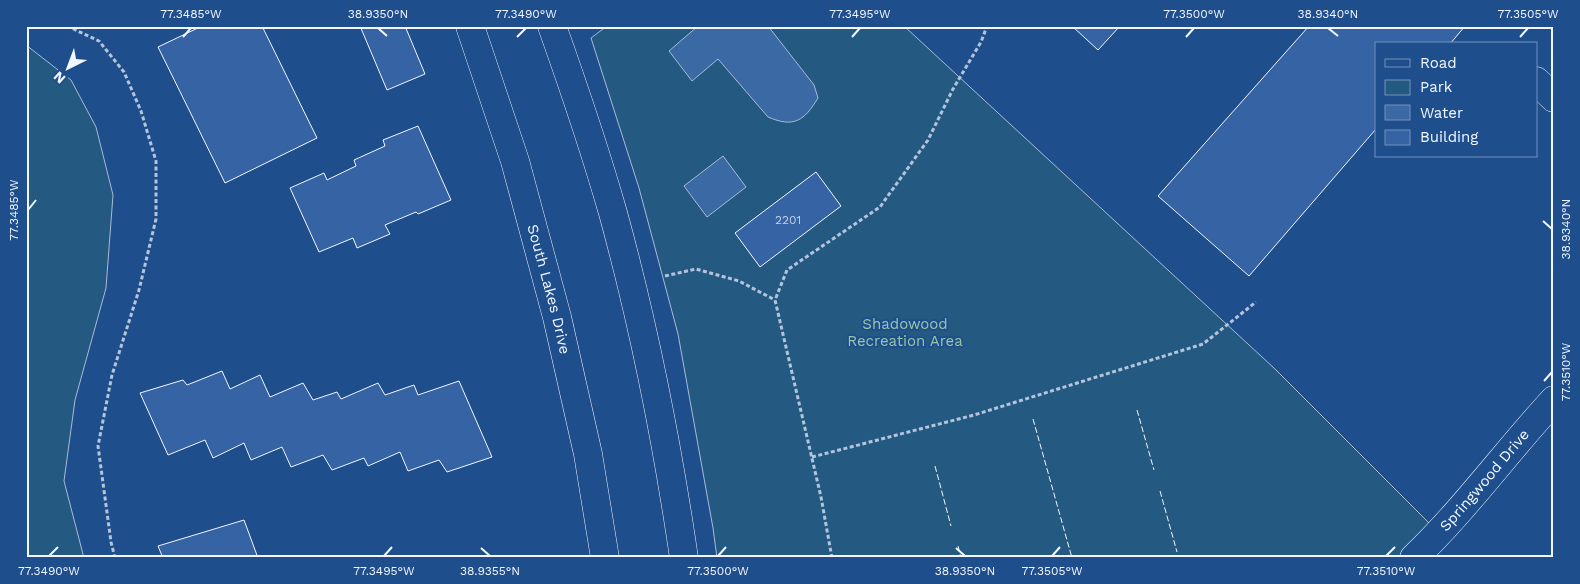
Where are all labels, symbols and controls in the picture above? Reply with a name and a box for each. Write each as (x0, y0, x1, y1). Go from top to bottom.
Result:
text: 77.3485°W (160, 7, 222, 21)
text: 38.9350°N (348, 7, 408, 21)
text: 77.3490°W (495, 7, 557, 21)
text: 77.3495°W (829, 7, 891, 21)
text: 77.3500°W (1163, 7, 1225, 21)
text: 38.9340°N (1298, 7, 1358, 21)
text: 77.3505°W (1498, 7, 1559, 21)
north arrow (42, 42, 92, 92)
legend (1375, 42, 1538, 158)
text: Road (1420, 54, 1457, 72)
text: N (50, 68, 69, 87)
text: Park (1420, 78, 1453, 96)
text: Water (1420, 104, 1463, 122)
text: Building (1420, 128, 1478, 146)
text: 77.3485°W (7, 179, 21, 241)
text: 38.9340°N (1559, 199, 1573, 259)
house number: 2201 (775, 213, 801, 227)
street label: South Lakes Drive (523, 222, 574, 356)
park label: Shadowood Recreation Area (847, 315, 963, 350)
text: 77.3510°W (1559, 342, 1573, 401)
street label: Springwood Drive (1436, 426, 1533, 535)
text: 77.3490°W (18, 564, 80, 578)
text: 77.3495°W (353, 564, 415, 578)
text: 38.9355°N (460, 564, 520, 578)
text: 77.3500°W (687, 564, 749, 578)
text: 38.9350°N (935, 564, 995, 578)
text: 77.3505°W (1022, 564, 1083, 578)
text: 77.3510°W (1357, 564, 1416, 578)

